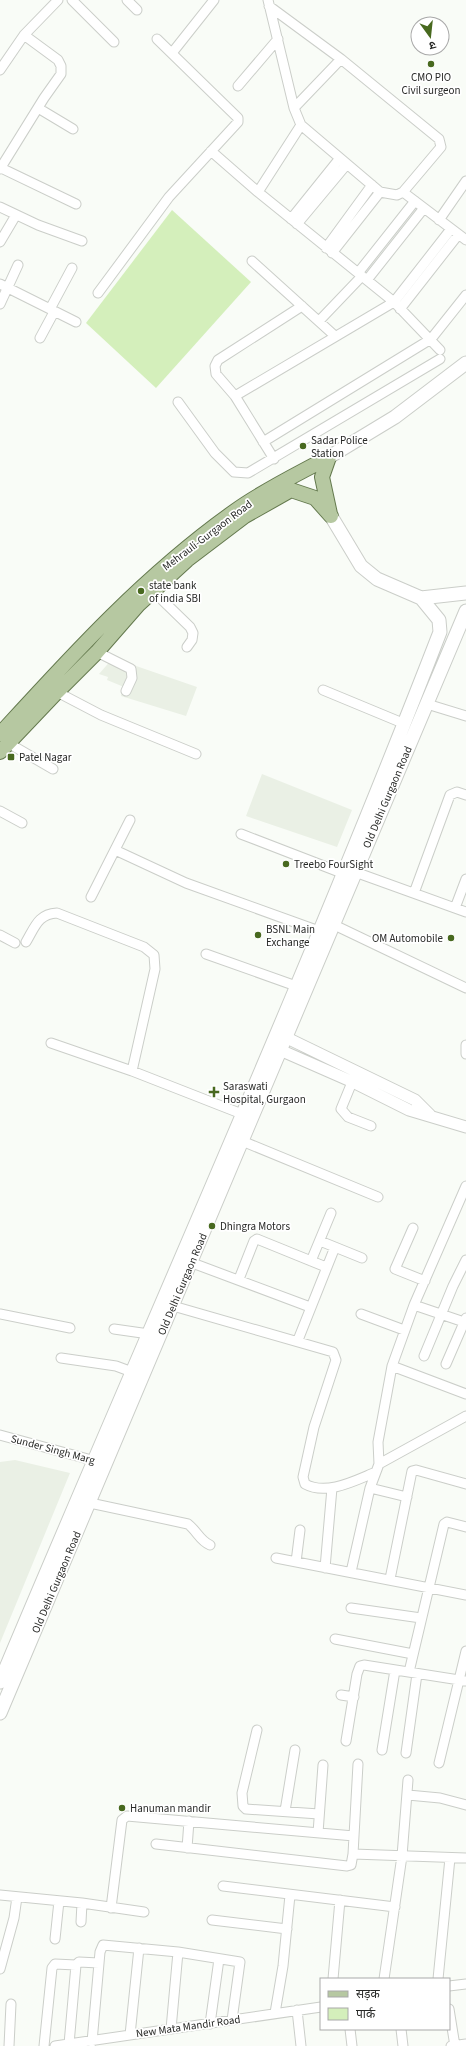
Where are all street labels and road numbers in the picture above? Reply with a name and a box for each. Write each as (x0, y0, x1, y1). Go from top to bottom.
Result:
street label: Mehrauli-Gurgaon Road (159, 497, 255, 574)
street label: Old Delhi Gurgaon Road (359, 744, 416, 851)
street label: Old Delhi Gurgaon Road (154, 1231, 211, 1338)
street label: Sunder Singh Marg (9, 1431, 97, 1468)
street label: Old Delhi Gurgaon Road (28, 1529, 85, 1636)
street label: New Mata Mandir Road (135, 2012, 241, 2041)

